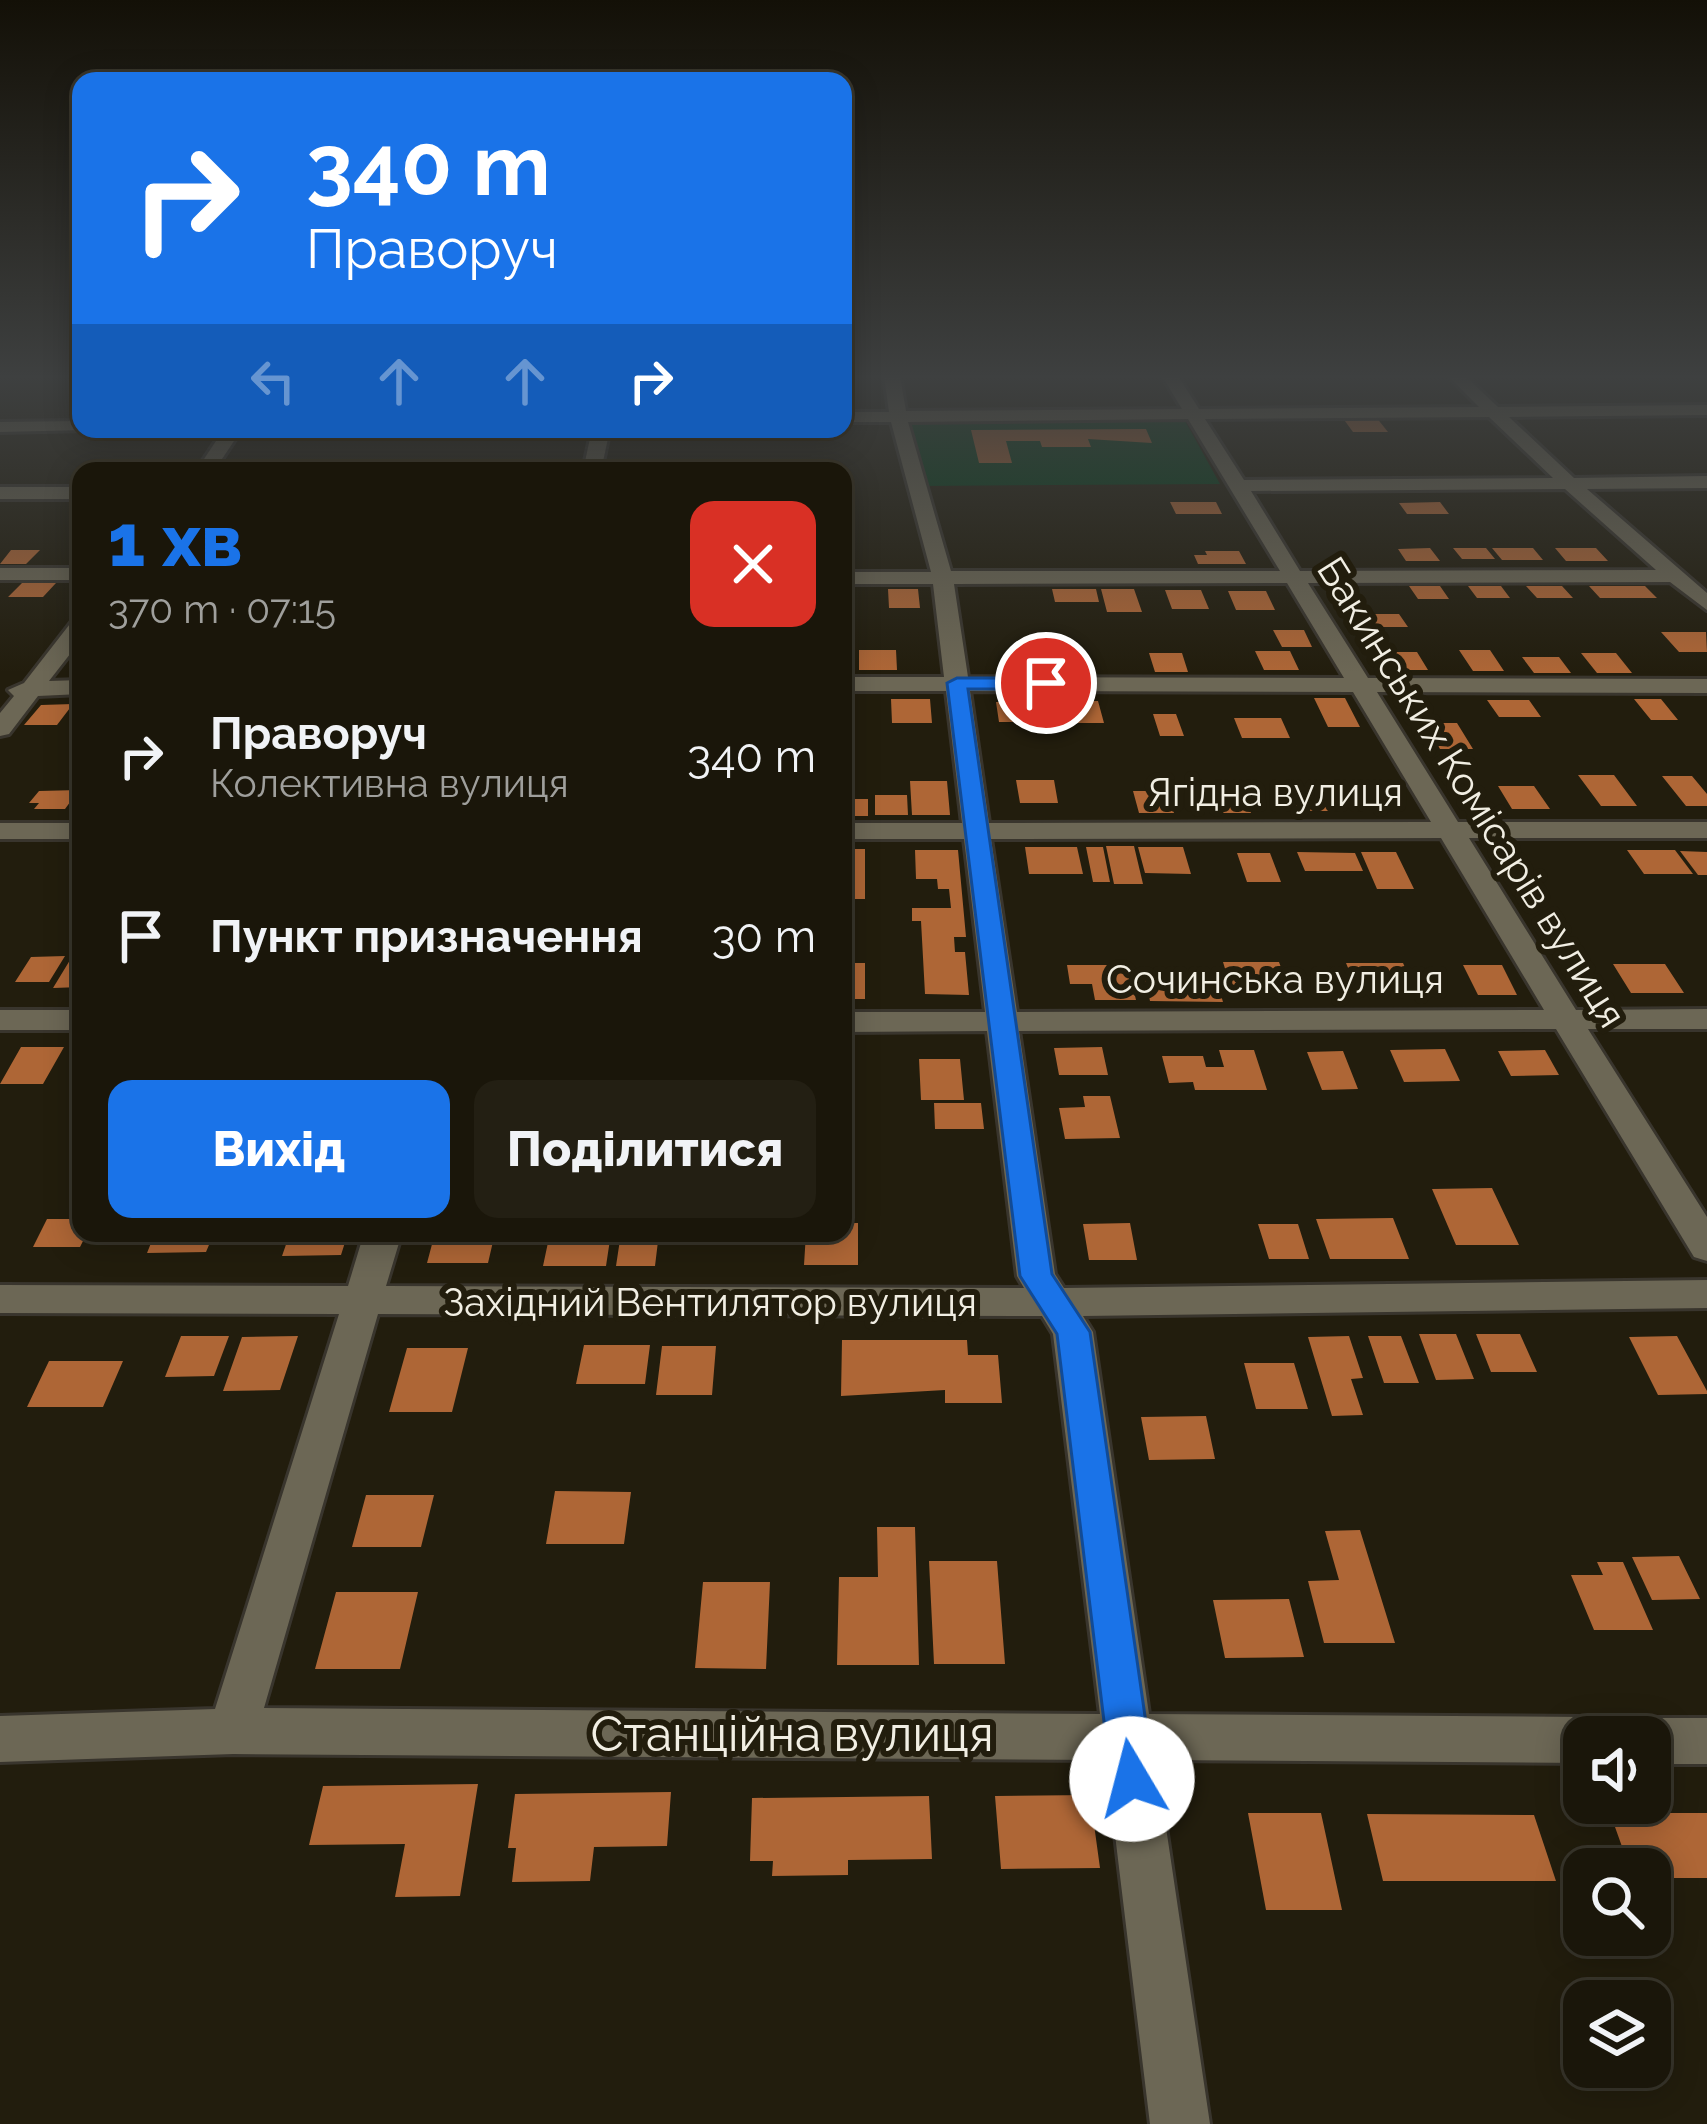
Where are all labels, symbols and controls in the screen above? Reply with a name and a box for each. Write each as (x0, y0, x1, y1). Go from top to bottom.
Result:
text: 340 m (306, 116, 551, 215)
icon: right (108, 120, 264, 276)
text: Праворуч (306, 217, 558, 281)
icon: left (240, 348, 306, 414)
icon: ahead (366, 348, 432, 414)
icon: ahead (492, 348, 558, 414)
icon: right (618, 348, 684, 414)
text: 1 хв (108, 498, 243, 583)
button: close (690, 501, 816, 627)
street label: Бакинських Комісарів вулиця (1308, 549, 1636, 1035)
text: 370 m · 07:15 (108, 586, 336, 632)
pin (995, 632, 1097, 734)
icon: arrive (1013, 650, 1079, 716)
text: Праворуч (210, 707, 427, 760)
icon: right (108, 723, 174, 789)
text: 340 m (687, 730, 816, 783)
text: Колективна вулиця (210, 760, 569, 806)
street label: Ягідна вулиця (1147, 769, 1403, 815)
icon: arrive (108, 903, 174, 969)
text: Пункт призначення (210, 910, 643, 963)
text: 30 m (712, 910, 816, 963)
street label: Сочинська вулиця (1106, 956, 1444, 1002)
button: Вихід (108, 1080, 450, 1218)
button: Поділитися (474, 1080, 816, 1218)
street label: Західний Вентилятор вулиця (443, 1279, 977, 1325)
street label: Станційна вулиця (590, 1706, 994, 1762)
position arrow (1069, 1716, 1195, 1842)
map controls (1563, 1716, 1671, 2088)
button: sound (1563, 1716, 1671, 1824)
button: search (1563, 1848, 1671, 1956)
button: layers (1563, 1980, 1671, 2088)

